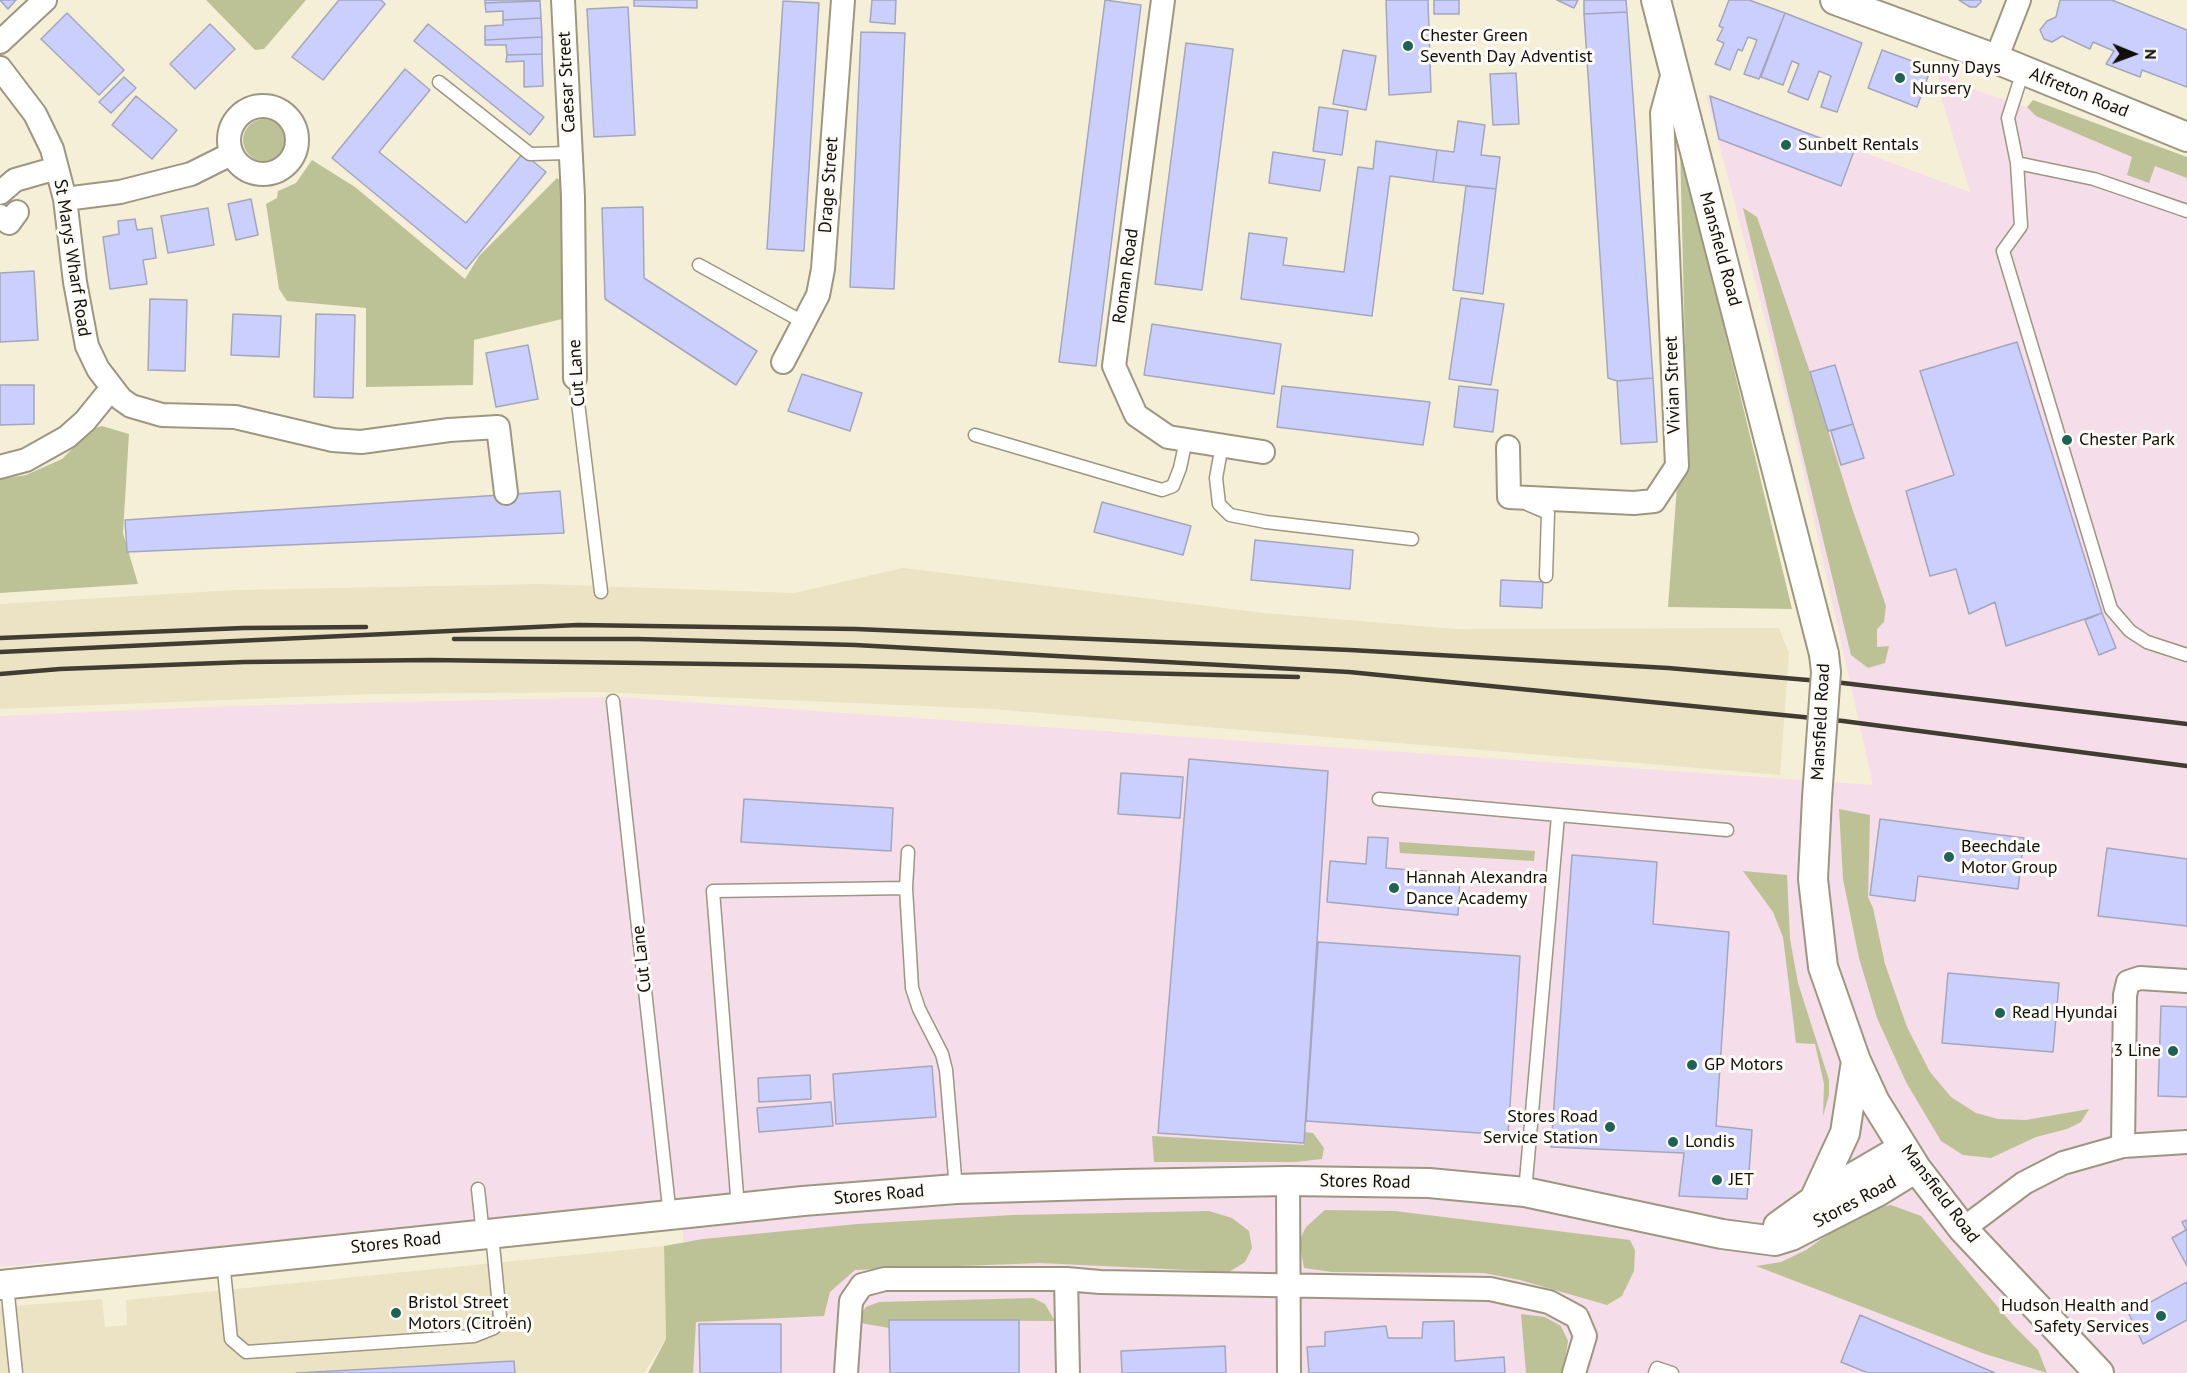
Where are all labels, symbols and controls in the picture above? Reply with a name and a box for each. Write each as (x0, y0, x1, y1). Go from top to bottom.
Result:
north arrow (2103, 24, 2163, 84)
place label: Chester Green Seventh Day Adventist (1420, 25, 1593, 68)
street label: Caesar Street (554, 31, 580, 133)
marker: Chester Green Seventh Day Adventist (1401, 39, 1415, 53)
text: N (2141, 49, 2161, 60)
place label: Sunny Days Nursery (1912, 57, 2001, 100)
street label: Alfreton Road (2026, 63, 2132, 123)
marker: Sunny Days Nursery (1893, 71, 1907, 85)
place label: Sunbelt Rentals (1798, 134, 1919, 156)
street label: Drage Street (815, 136, 843, 234)
marker: Sunbelt Rentals (1779, 138, 1793, 152)
street label: St Marys Wharf Road (49, 178, 95, 338)
street label: Mansfield Road (1694, 190, 1746, 308)
street label: Roman Road (1109, 227, 1143, 325)
street label: Vivian Street (1660, 336, 1686, 434)
street label: Cut Lane (564, 339, 590, 407)
place label: Chester Park (2079, 429, 2175, 451)
marker: Chester Park (2060, 433, 2074, 447)
street label: Mansfield Road (1807, 663, 1835, 781)
place label: Beechdale Motor Group (1961, 836, 2058, 878)
marker: Beechdale Motor Group (1942, 850, 1956, 864)
place label: Hannah Alexandra Dance Academy (1406, 867, 1548, 910)
marker: Hannah Alexandra Dance Academy (1387, 881, 1401, 895)
street label: Cut Lane (628, 924, 656, 994)
place label: Read Hyundai (2012, 1002, 2118, 1024)
marker: Read Hyundai (1993, 1006, 2007, 1020)
place label: 3 Line (2113, 1040, 2161, 1062)
marker: 3 Line (2166, 1044, 2180, 1058)
place label: GP Motors (1704, 1054, 1783, 1076)
marker: GP Motors (1685, 1058, 1699, 1072)
place label: Stores Road Service Station (1483, 1106, 1598, 1148)
marker: Stores Road Service Station (1603, 1120, 1617, 1134)
place label: Londis (1685, 1131, 1735, 1153)
marker: Londis (1666, 1135, 1680, 1149)
street label: Mansfield Road (1896, 1141, 1984, 1247)
place label: JET (1729, 1169, 1754, 1191)
street label: Stores Road (1319, 1170, 1411, 1194)
street label: Stores Road (1810, 1171, 1900, 1233)
marker: JET (1710, 1173, 1724, 1187)
street label: Stores Road (833, 1180, 925, 1210)
street label: Stores Road (350, 1228, 442, 1258)
place label: Bristol Street Motors (Citroën) (408, 1292, 532, 1334)
place label: Hudson Health and Safety Services (2001, 1295, 2149, 1338)
marker: Bristol Street Motors (Citroën) (389, 1306, 403, 1320)
marker: Hudson Health and Safety Services (2154, 1309, 2168, 1323)

